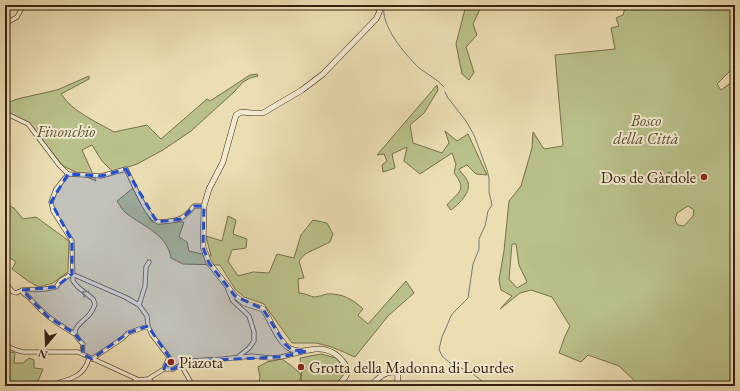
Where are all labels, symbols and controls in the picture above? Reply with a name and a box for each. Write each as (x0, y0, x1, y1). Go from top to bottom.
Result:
park label: Bosco della Città (613, 110, 679, 149)
park label: Finonchio (36, 121, 95, 142)
place label: Dos de Gàrdole (601, 167, 696, 188)
marker: Dos de Gàrdole (699, 172, 709, 182)
one-way arrow (83, 290, 90, 297)
north arrow (26, 325, 66, 365)
text: N (36, 346, 49, 363)
place label: Piazota (179, 352, 224, 373)
marker: Piazota (166, 357, 176, 367)
place label: Grotta della Madonna di Lourdes (309, 357, 514, 378)
marker: Grotta della Madonna di Lourdes (296, 362, 306, 372)

